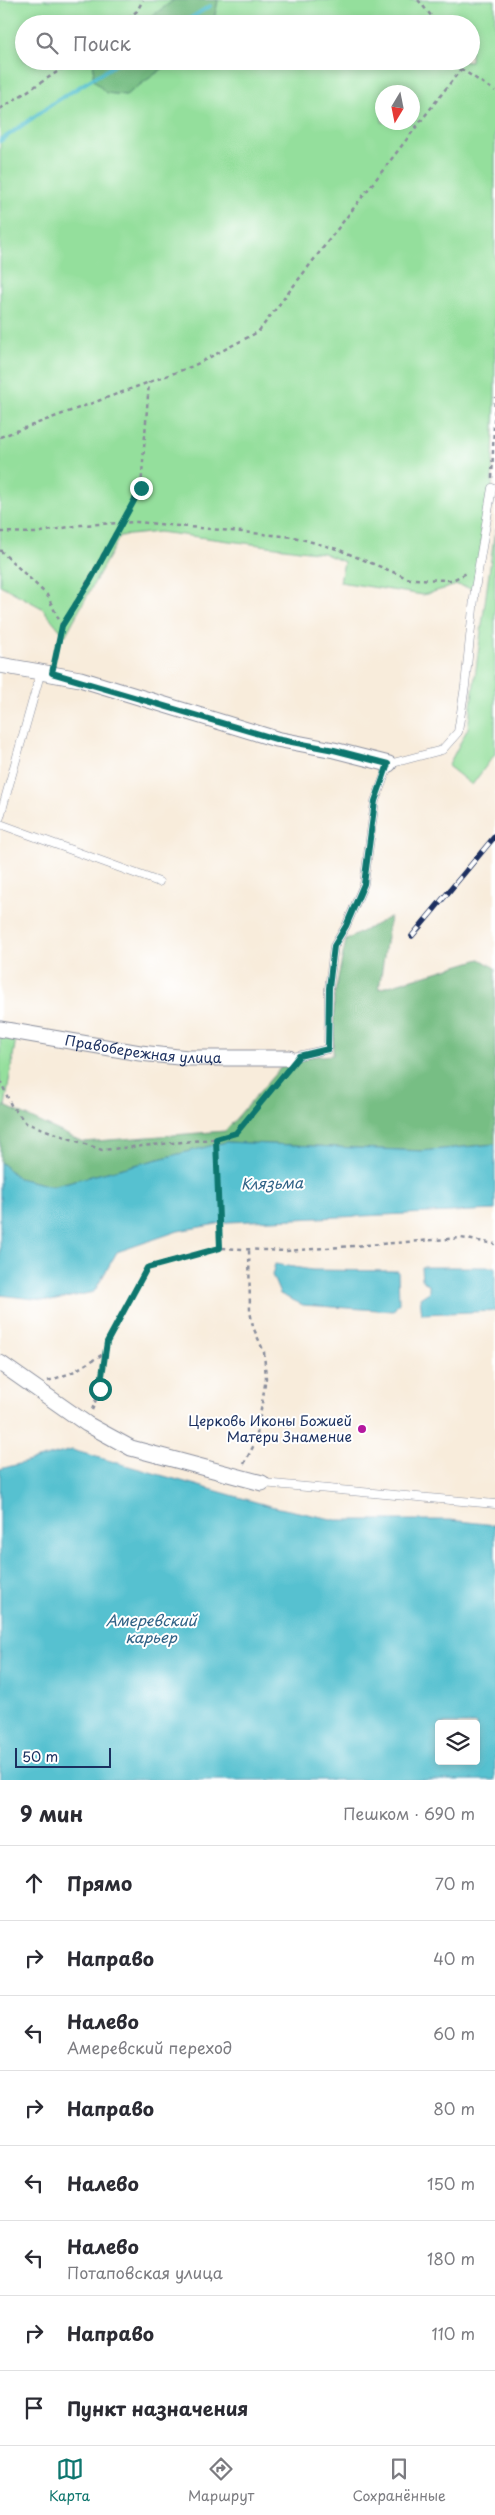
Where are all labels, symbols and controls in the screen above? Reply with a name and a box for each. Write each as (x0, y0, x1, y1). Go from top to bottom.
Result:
search box (15, 15, 480, 70)
icon: search (33, 29, 61, 57)
text: Поиск (73, 29, 131, 57)
north arrow (375, 85, 420, 130)
route end (130, 477, 153, 500)
street label: Правобережная улица (63, 1029, 222, 1068)
water label: Клязьма (241, 1170, 304, 1195)
route start (89, 1378, 112, 1401)
place label: Церковь Иконы Божией Матери Знамение (188, 1410, 352, 1447)
marker: Церковь Иконы Божией Матери Знамение (356, 1423, 368, 1435)
water label: Амеревский карьер (106, 1608, 198, 1648)
map controls (435, 1720, 480, 1765)
button: layers (435, 1720, 480, 1765)
scale bar (15, 1745, 111, 1768)
text: 50 m (22, 1746, 58, 1767)
text: 9 мин (20, 1797, 83, 1829)
text: Пешком · 690 m (343, 1801, 475, 1825)
icon: ahead (20, 1869, 48, 1897)
text: Прямо (67, 1869, 132, 1897)
text: 70 m (435, 1871, 475, 1895)
icon: right (20, 1944, 48, 1972)
text: Направо (67, 1944, 154, 1972)
text: 40 m (433, 1946, 475, 1970)
text: Налево (67, 2007, 139, 2035)
icon: left (20, 2019, 48, 2047)
text: 60 m (433, 2021, 475, 2045)
text: Амеревский переход (67, 2035, 232, 2059)
icon: right (20, 2094, 48, 2122)
text: Направо (67, 2094, 154, 2122)
text: 80 m (433, 2096, 475, 2120)
icon: left (20, 2169, 48, 2197)
text: Налево (67, 2169, 139, 2197)
text: 150 m (427, 2171, 475, 2195)
text: Налево (67, 2232, 139, 2260)
icon: left (20, 2244, 48, 2272)
text: 180 m (427, 2246, 475, 2270)
text: Потаповская улица (67, 2260, 223, 2284)
icon: right (20, 2319, 48, 2347)
text: Направо (67, 2319, 154, 2347)
text: 110 m (432, 2321, 475, 2345)
icon: arrive (20, 2394, 48, 2422)
text: Пункт назначения (67, 2394, 248, 2422)
tab: Карта (49, 2455, 90, 2506)
tab: Маршрут (188, 2455, 254, 2506)
tab: Сохранённые (352, 2455, 446, 2506)

